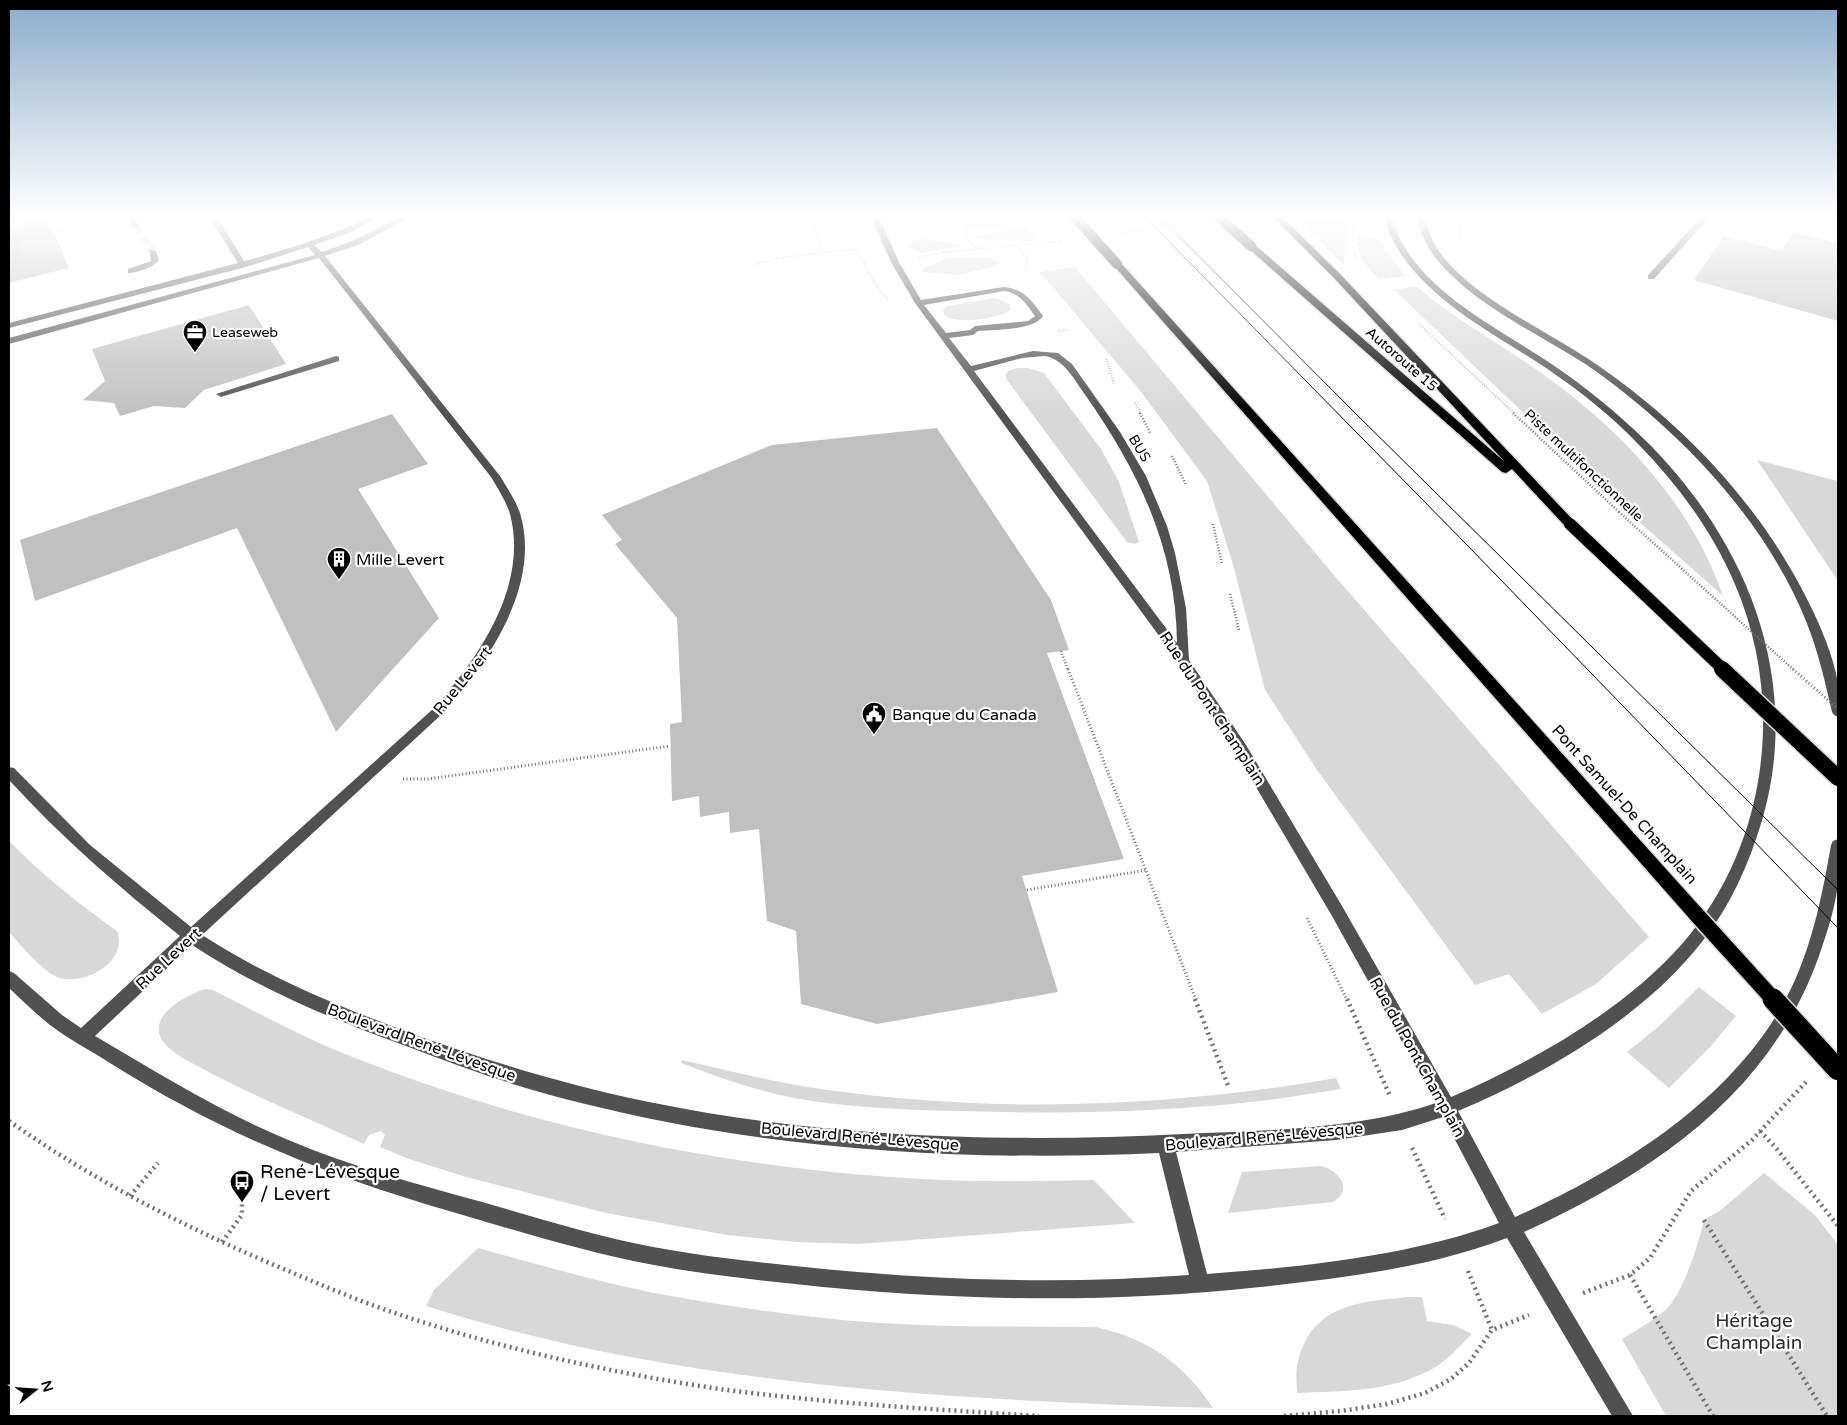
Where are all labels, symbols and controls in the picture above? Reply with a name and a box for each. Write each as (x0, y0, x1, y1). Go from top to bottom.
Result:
office icon: Leaseweb (182, 319, 208, 353)
place label: Leaseweb (212, 324, 278, 341)
street label: Autoroute 15 (1362, 324, 1441, 395)
street label: Piste multifonctionnelle (1521, 406, 1647, 525)
street label: BUS (1125, 431, 1154, 465)
building icon: Mille Levert (326, 546, 352, 580)
place label: Mille Levert (356, 550, 444, 570)
street label: Rue du Pont Champlain (1155, 628, 1270, 789)
street label: Rue Levert (429, 642, 496, 719)
public building icon: Banque du Canada (861, 701, 887, 735)
place label: Banque du Canada (892, 705, 1037, 725)
street label: Pont Samuel-De Champlain (1547, 721, 1701, 889)
street label: Rue Levert (132, 923, 206, 994)
street label: Rue du Pont Champlain (1365, 974, 1469, 1141)
street label: Boulevard René-Lévesque (325, 1000, 519, 1086)
street label: Boulevard René-Lévesque (760, 1118, 960, 1156)
street label: Boulevard René-Lévesque (1164, 1118, 1364, 1156)
place label: René-Lévesque / Levert (260, 1161, 400, 1205)
bus stop icon: René-Lévesque / Levert (229, 1169, 255, 1203)
park label: Héritage Champlain (1706, 1310, 1802, 1354)
north arrow (10, 1365, 60, 1415)
text: N (37, 1378, 57, 1394)

